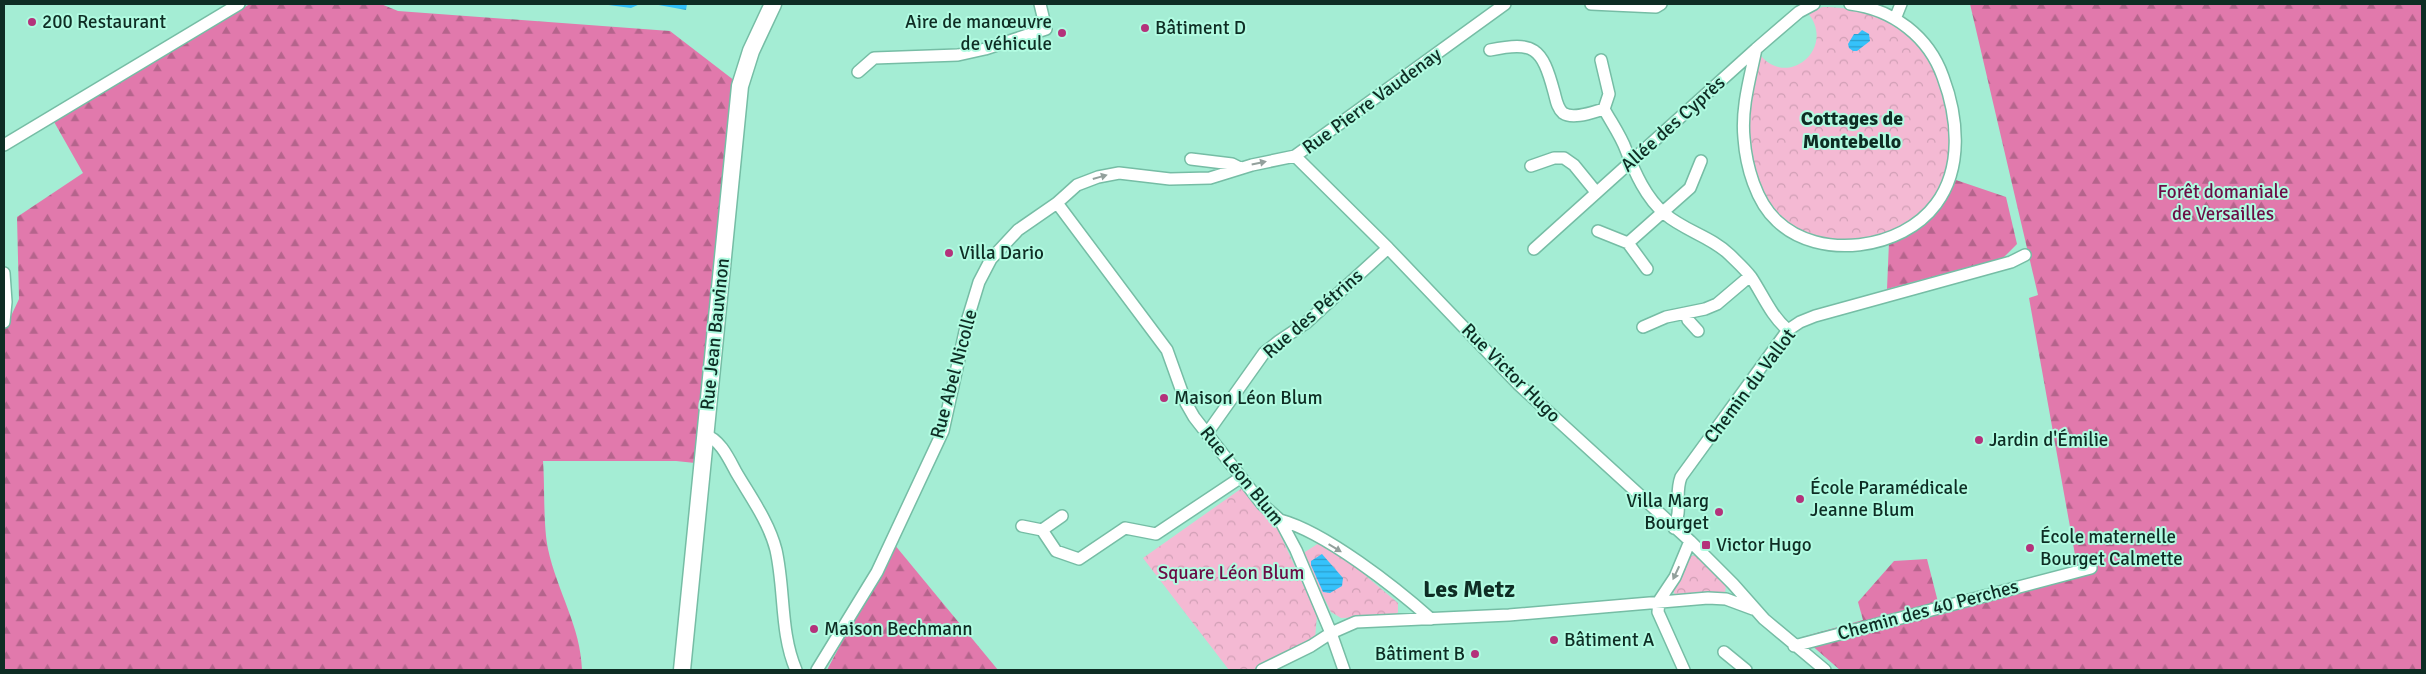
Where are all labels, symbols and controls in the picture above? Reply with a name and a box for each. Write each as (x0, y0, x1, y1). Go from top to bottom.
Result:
place label: 200 Restaurant (42, 10, 166, 34)
place label: Aire de manœuvre de véhicule (905, 10, 1052, 56)
marker: 200 Restaurant (26, 16, 38, 28)
place label: Bâtiment D (1155, 16, 1246, 40)
marker: Bâtiment D (1139, 22, 1151, 34)
marker: Aire de manœuvre de véhicule (1056, 27, 1068, 39)
street label: Rue Pierre Vaudenay (1298, 42, 1446, 160)
street label: Allée des Cyprès (1616, 71, 1730, 177)
district label: Cottages de Montebello (1801, 106, 1903, 154)
one-way arrow (1251, 159, 1267, 167)
one-way arrow (1092, 173, 1107, 181)
park label: Forêt domaniale de Versailles (2158, 180, 2289, 226)
place label: Villa Dario (959, 241, 1044, 265)
marker: Villa Dario (943, 247, 955, 259)
street label: Rue Jean Bauvinon (695, 257, 735, 411)
street label: Rue des Pétrins (1258, 264, 1368, 364)
street label: Rue Abel Nicolle (925, 307, 983, 441)
street label: Rue Victor Hugo (1456, 318, 1566, 428)
street label: Chemin du Vallot (1699, 324, 1801, 448)
place label: Maison Léon Blum (1174, 386, 1323, 410)
marker: Maison Léon Blum (1158, 392, 1170, 404)
street label: Rue Léon Blum (1195, 422, 1289, 530)
place label: Jardin d'Émilie (1989, 428, 2108, 452)
marker: Jardin d'Émilie (1973, 434, 1985, 446)
place label: École Paramédicale Jeanne Blum (1810, 476, 1968, 522)
place label: Villa Marg Bourget (1626, 489, 1709, 535)
marker: École Paramédicale Jeanne Blum (1794, 493, 1806, 505)
marker: Villa Marg Bourget (1713, 506, 1725, 518)
place label: École maternelle Bourget Calmette (2040, 525, 2183, 571)
place label: Victor Hugo (1716, 533, 1812, 557)
marker: Victor Hugo (1700, 539, 1712, 551)
marker: École maternelle Bourget Calmette (2024, 542, 2036, 554)
one-way arrow (1328, 544, 1341, 553)
park label: Square Léon Blum (1158, 561, 1304, 585)
one-way arrow (1672, 565, 1681, 580)
district label: Les Metz (1423, 574, 1515, 604)
street label: Chemin des 40 Perches (1835, 574, 2021, 646)
place label: Maison Bechmann (824, 617, 973, 641)
marker: Maison Bechmann (808, 623, 820, 635)
place label: Bâtiment A (1564, 628, 1655, 652)
marker: Bâtiment A (1548, 634, 1560, 646)
place label: Bâtiment B (1375, 642, 1465, 666)
marker: Bâtiment B (1469, 648, 1481, 660)

